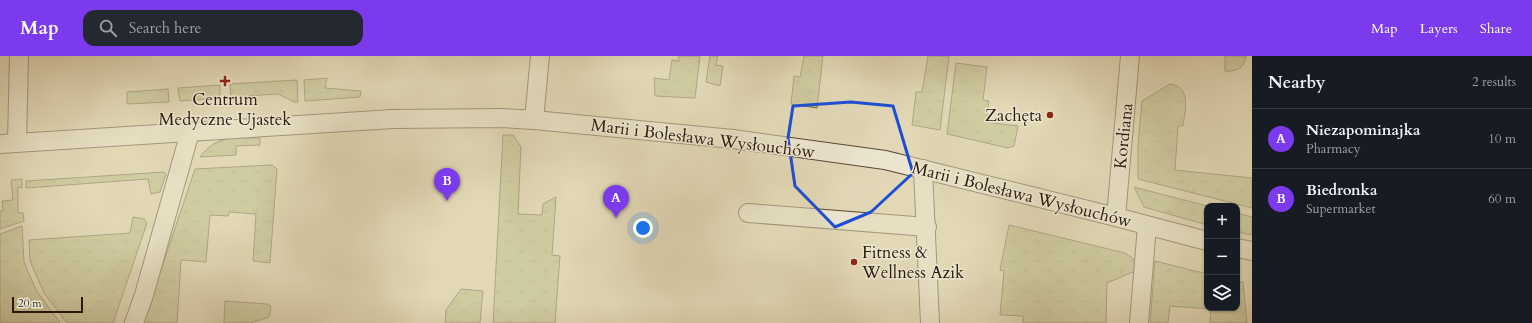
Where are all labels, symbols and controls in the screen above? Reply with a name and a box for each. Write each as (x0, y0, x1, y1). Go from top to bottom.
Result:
search box (83, 10, 363, 46)
text: Map (20, 15, 59, 41)
icon: search (97, 17, 119, 39)
text: Search here (129, 18, 201, 38)
text: Map (1371, 19, 1398, 38)
text: Layers (1420, 19, 1458, 38)
text: Share (1480, 19, 1512, 38)
text: Nearby (1268, 71, 1325, 94)
text: 2 results (1472, 73, 1516, 91)
marker: Centrum Medyczne Ujastek (219, 75, 231, 87)
place label: Centrum Medyczne Ujastek (159, 88, 292, 131)
street label: Kordiana (1109, 101, 1138, 170)
place label: Zachęta (985, 104, 1043, 127)
marker: Zachęta (1045, 110, 1055, 120)
street label: Marii i Bolesława Wysłouchów (590, 113, 817, 164)
text: Niezapominajka (1306, 120, 1421, 140)
text: A (1276, 130, 1286, 148)
text: 10 m (1488, 130, 1516, 148)
text: Pharmacy (1306, 140, 1361, 158)
street label: Marii i Bolesława Wysłouchów (910, 156, 1135, 233)
pin: B (434, 168, 460, 201)
text: Biedronka (1306, 180, 1377, 200)
pin: A (603, 185, 629, 218)
text: B (1276, 190, 1286, 208)
text: 60 m (1488, 190, 1516, 208)
text: Supermarket (1306, 200, 1376, 218)
map controls (1204, 203, 1240, 311)
button: + (1204, 203, 1240, 239)
your location (633, 218, 653, 238)
button: − (1204, 239, 1240, 275)
place label: Fitness & Wellness Azik (861, 241, 965, 284)
marker: Fitness & Wellness Azik (849, 257, 859, 267)
button: layers (1204, 275, 1240, 311)
scale bar (12, 295, 83, 314)
text: 20 m (18, 296, 42, 311)

